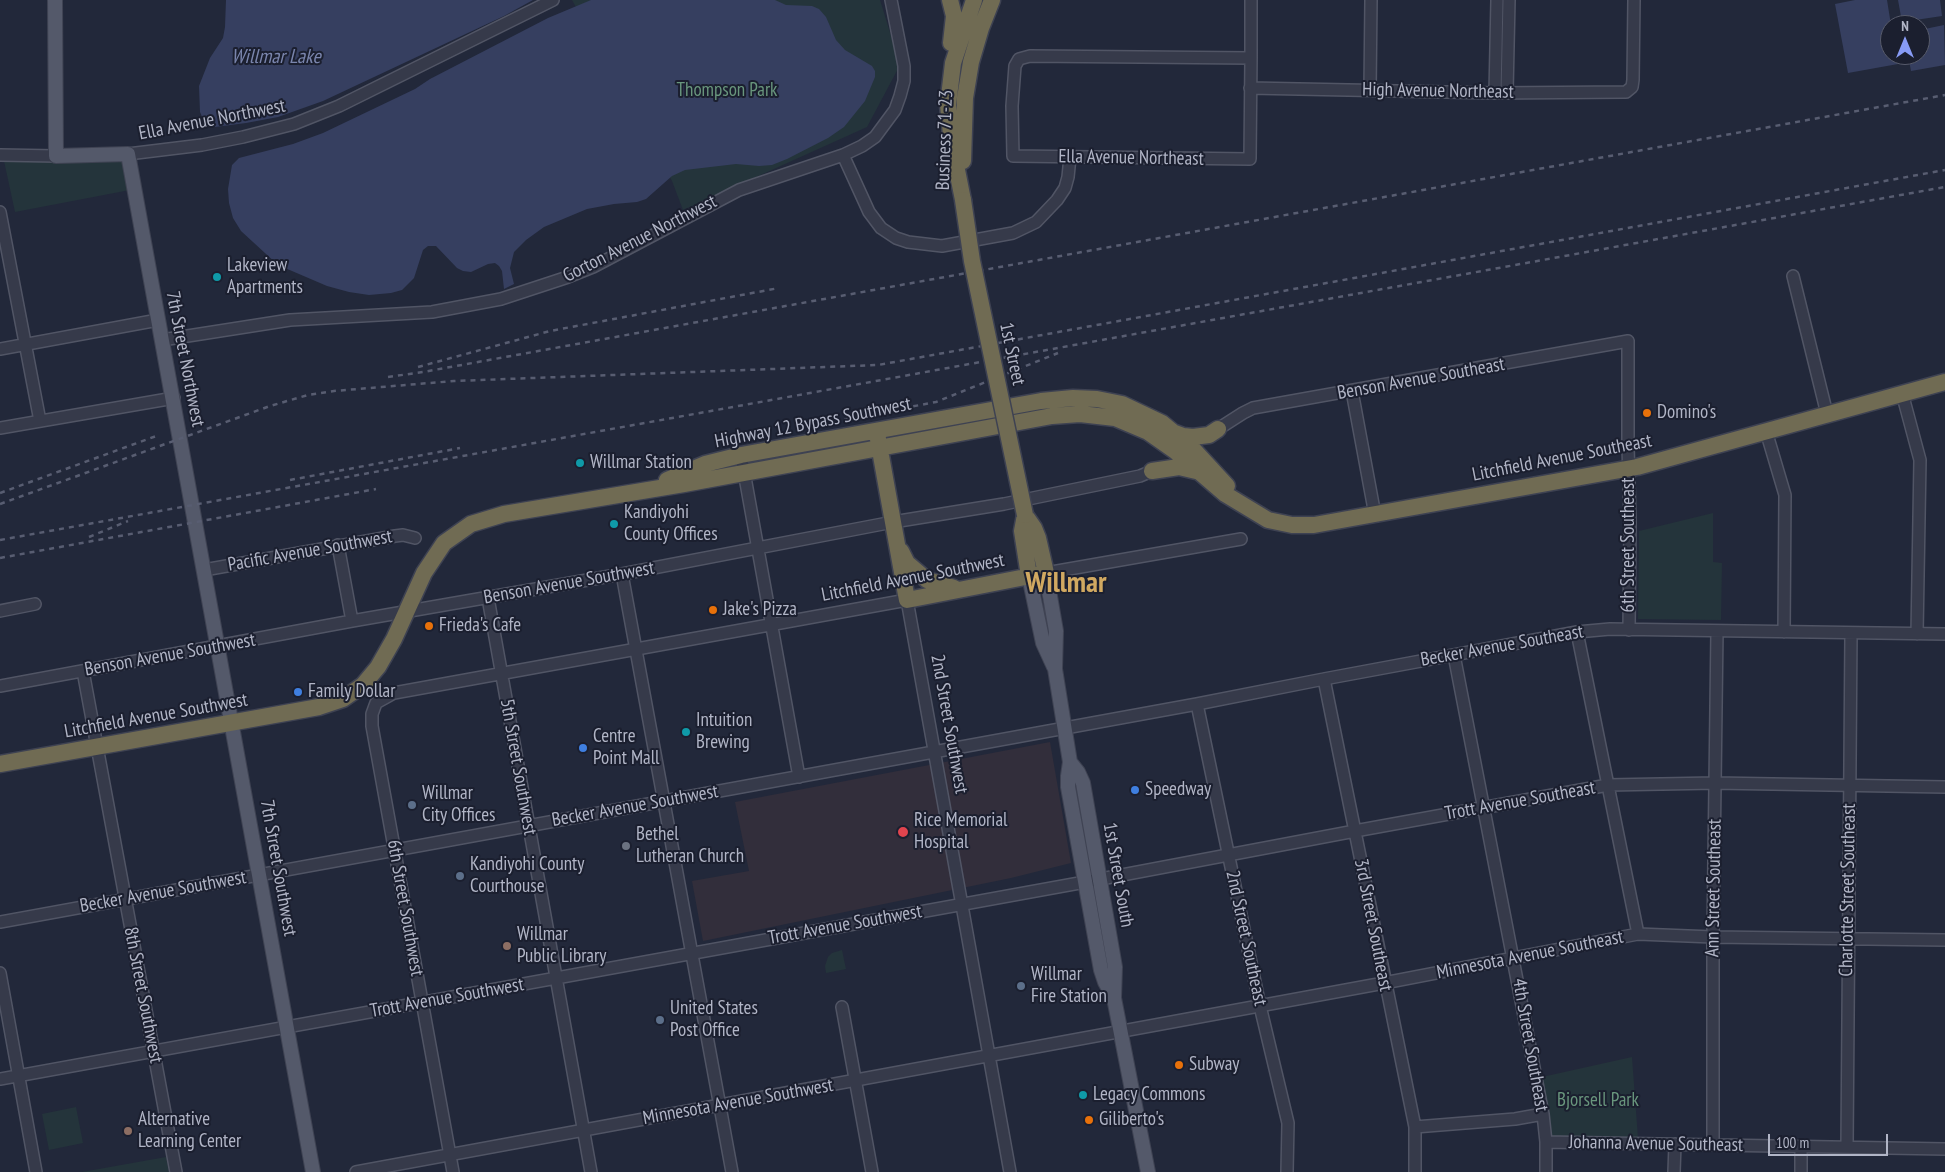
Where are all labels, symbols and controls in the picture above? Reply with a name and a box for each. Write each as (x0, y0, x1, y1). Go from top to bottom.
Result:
north arrow (1880, 15, 1930, 65)
text: N (1901, 17, 1909, 35)
water label: Willmar Lake (231, 45, 321, 69)
street label: High Avenue Northeast (1362, 78, 1514, 104)
park label: Thompson Park (677, 80, 777, 102)
street label: Business 71-23 (932, 89, 958, 191)
street label: Ella Avenue Northwest (137, 95, 287, 145)
street label: Ella Avenue Northeast (1058, 145, 1204, 171)
street label: Gorton Avenue Northwest (559, 190, 721, 288)
place label: Lakeview Apartments (227, 255, 303, 299)
marker: Lakeview Apartments (211, 271, 223, 283)
street label: 7th Street Northwest (161, 289, 209, 429)
street label: 1st Street (994, 321, 1030, 387)
street label: Benson Avenue Southeast (1336, 353, 1506, 405)
street label: Highway 12 Bypass Southwest (713, 393, 913, 453)
place label: Domino's (1657, 402, 1716, 424)
marker: Domino's (1641, 407, 1653, 419)
street label: Litchfield Avenue Southeast (1470, 429, 1654, 487)
place label: Willmar Station (590, 452, 692, 474)
marker: Willmar Station (574, 457, 586, 469)
street label: 6th Street Southeast (1618, 478, 1640, 612)
place label: Kandiyohi County Offices (624, 502, 718, 546)
marker: Kandiyohi County Offices (608, 518, 620, 530)
street label: Pacific Avenue Southwest (226, 525, 394, 577)
street label: Litchfield Avenue Southwest (820, 549, 1006, 607)
street label: Benson Avenue Southwest (482, 557, 656, 609)
district label: Willmar (1025, 567, 1107, 601)
place label: Jake's Pizza (723, 599, 797, 621)
marker: Jake's Pizza (707, 604, 719, 616)
place label: Frieda's Cafe (439, 615, 521, 637)
marker: Frieda's Cafe (423, 620, 435, 632)
street label: Becker Avenue Southeast (1419, 620, 1585, 672)
street label: Benson Avenue Southwest (83, 629, 257, 681)
street label: 2nd Street Southwest (926, 652, 972, 796)
place label: Family Dollar (308, 681, 395, 703)
marker: Family Dollar (292, 686, 304, 698)
street label: Litchfield Avenue Southwest (63, 689, 249, 743)
street label: 5th Street Southwest (495, 697, 541, 837)
place label: Intuition Brewing (696, 710, 752, 754)
place label: Centre Point Mall (593, 726, 659, 770)
marker: Intuition Brewing (680, 726, 692, 738)
marker: Centre Point Mall (577, 742, 589, 754)
street label: Trott Avenue Southeast (1443, 777, 1597, 825)
place label: Speedway (1145, 779, 1211, 801)
street label: Becker Avenue Southwest (550, 780, 720, 832)
place label: Willmar City Offices (422, 783, 495, 827)
marker: Speedway (1129, 784, 1141, 796)
street label: 7th Street Southwest (255, 798, 301, 938)
marker: Willmar City Offices (406, 799, 418, 811)
street label: Charlotte Street Southeast (1835, 803, 1861, 977)
place label: Rice Memorial Hospital (914, 810, 1007, 854)
street label: Ann Street Southeast (1701, 819, 1727, 957)
street label: 1st Street South (1098, 821, 1138, 929)
place label: Bethel Lutheran Church (636, 824, 744, 868)
marker: Rice Memorial Hospital (896, 825, 910, 839)
street label: 6th Street Southwest (382, 838, 428, 978)
marker: Bethel Lutheran Church (620, 840, 632, 852)
place label: Kandiyohi County Courthouse (470, 854, 584, 898)
street label: 3rd Street Southeast (1349, 857, 1397, 993)
street label: Becker Avenue Southwest (78, 866, 248, 918)
street label: 2nd Street Southeast (1221, 868, 1271, 1008)
marker: Kandiyohi County Courthouse (454, 870, 466, 882)
street label: Trott Avenue Southwest (766, 900, 924, 950)
place label: Willmar Public Library (517, 924, 606, 968)
street label: 8th Street Southwest (119, 925, 167, 1065)
street label: Minnesota Avenue Southeast (1435, 926, 1625, 984)
marker: Willmar Public Library (501, 940, 513, 952)
place label: Willmar Fire Station (1031, 964, 1107, 1008)
street label: Trott Avenue Southwest (368, 973, 526, 1023)
street label: 4th Street Southeast (1507, 977, 1553, 1113)
marker: Willmar Fire Station (1015, 980, 1027, 992)
place label: United States Post Office (670, 998, 758, 1042)
marker: United States Post Office (654, 1014, 666, 1026)
place label: Subway (1189, 1054, 1239, 1076)
marker: Subway (1173, 1059, 1185, 1071)
street label: Minnesota Avenue Southwest (641, 1074, 835, 1130)
place label: Legacy Commons (1093, 1084, 1205, 1106)
marker: Legacy Commons (1077, 1089, 1089, 1101)
park label: Bjorsell Park (1557, 1090, 1639, 1112)
place label: Alternative Learning Center (138, 1109, 241, 1153)
place label: Giliberto's (1099, 1109, 1164, 1131)
marker: Giliberto's (1083, 1114, 1095, 1126)
scale bar (1770, 1124, 1890, 1156)
marker: Alternative Learning Center (122, 1125, 134, 1137)
street label: Johanna Avenue Southeast (1569, 1131, 1743, 1157)
text: 100 m (1776, 1133, 1809, 1152)

